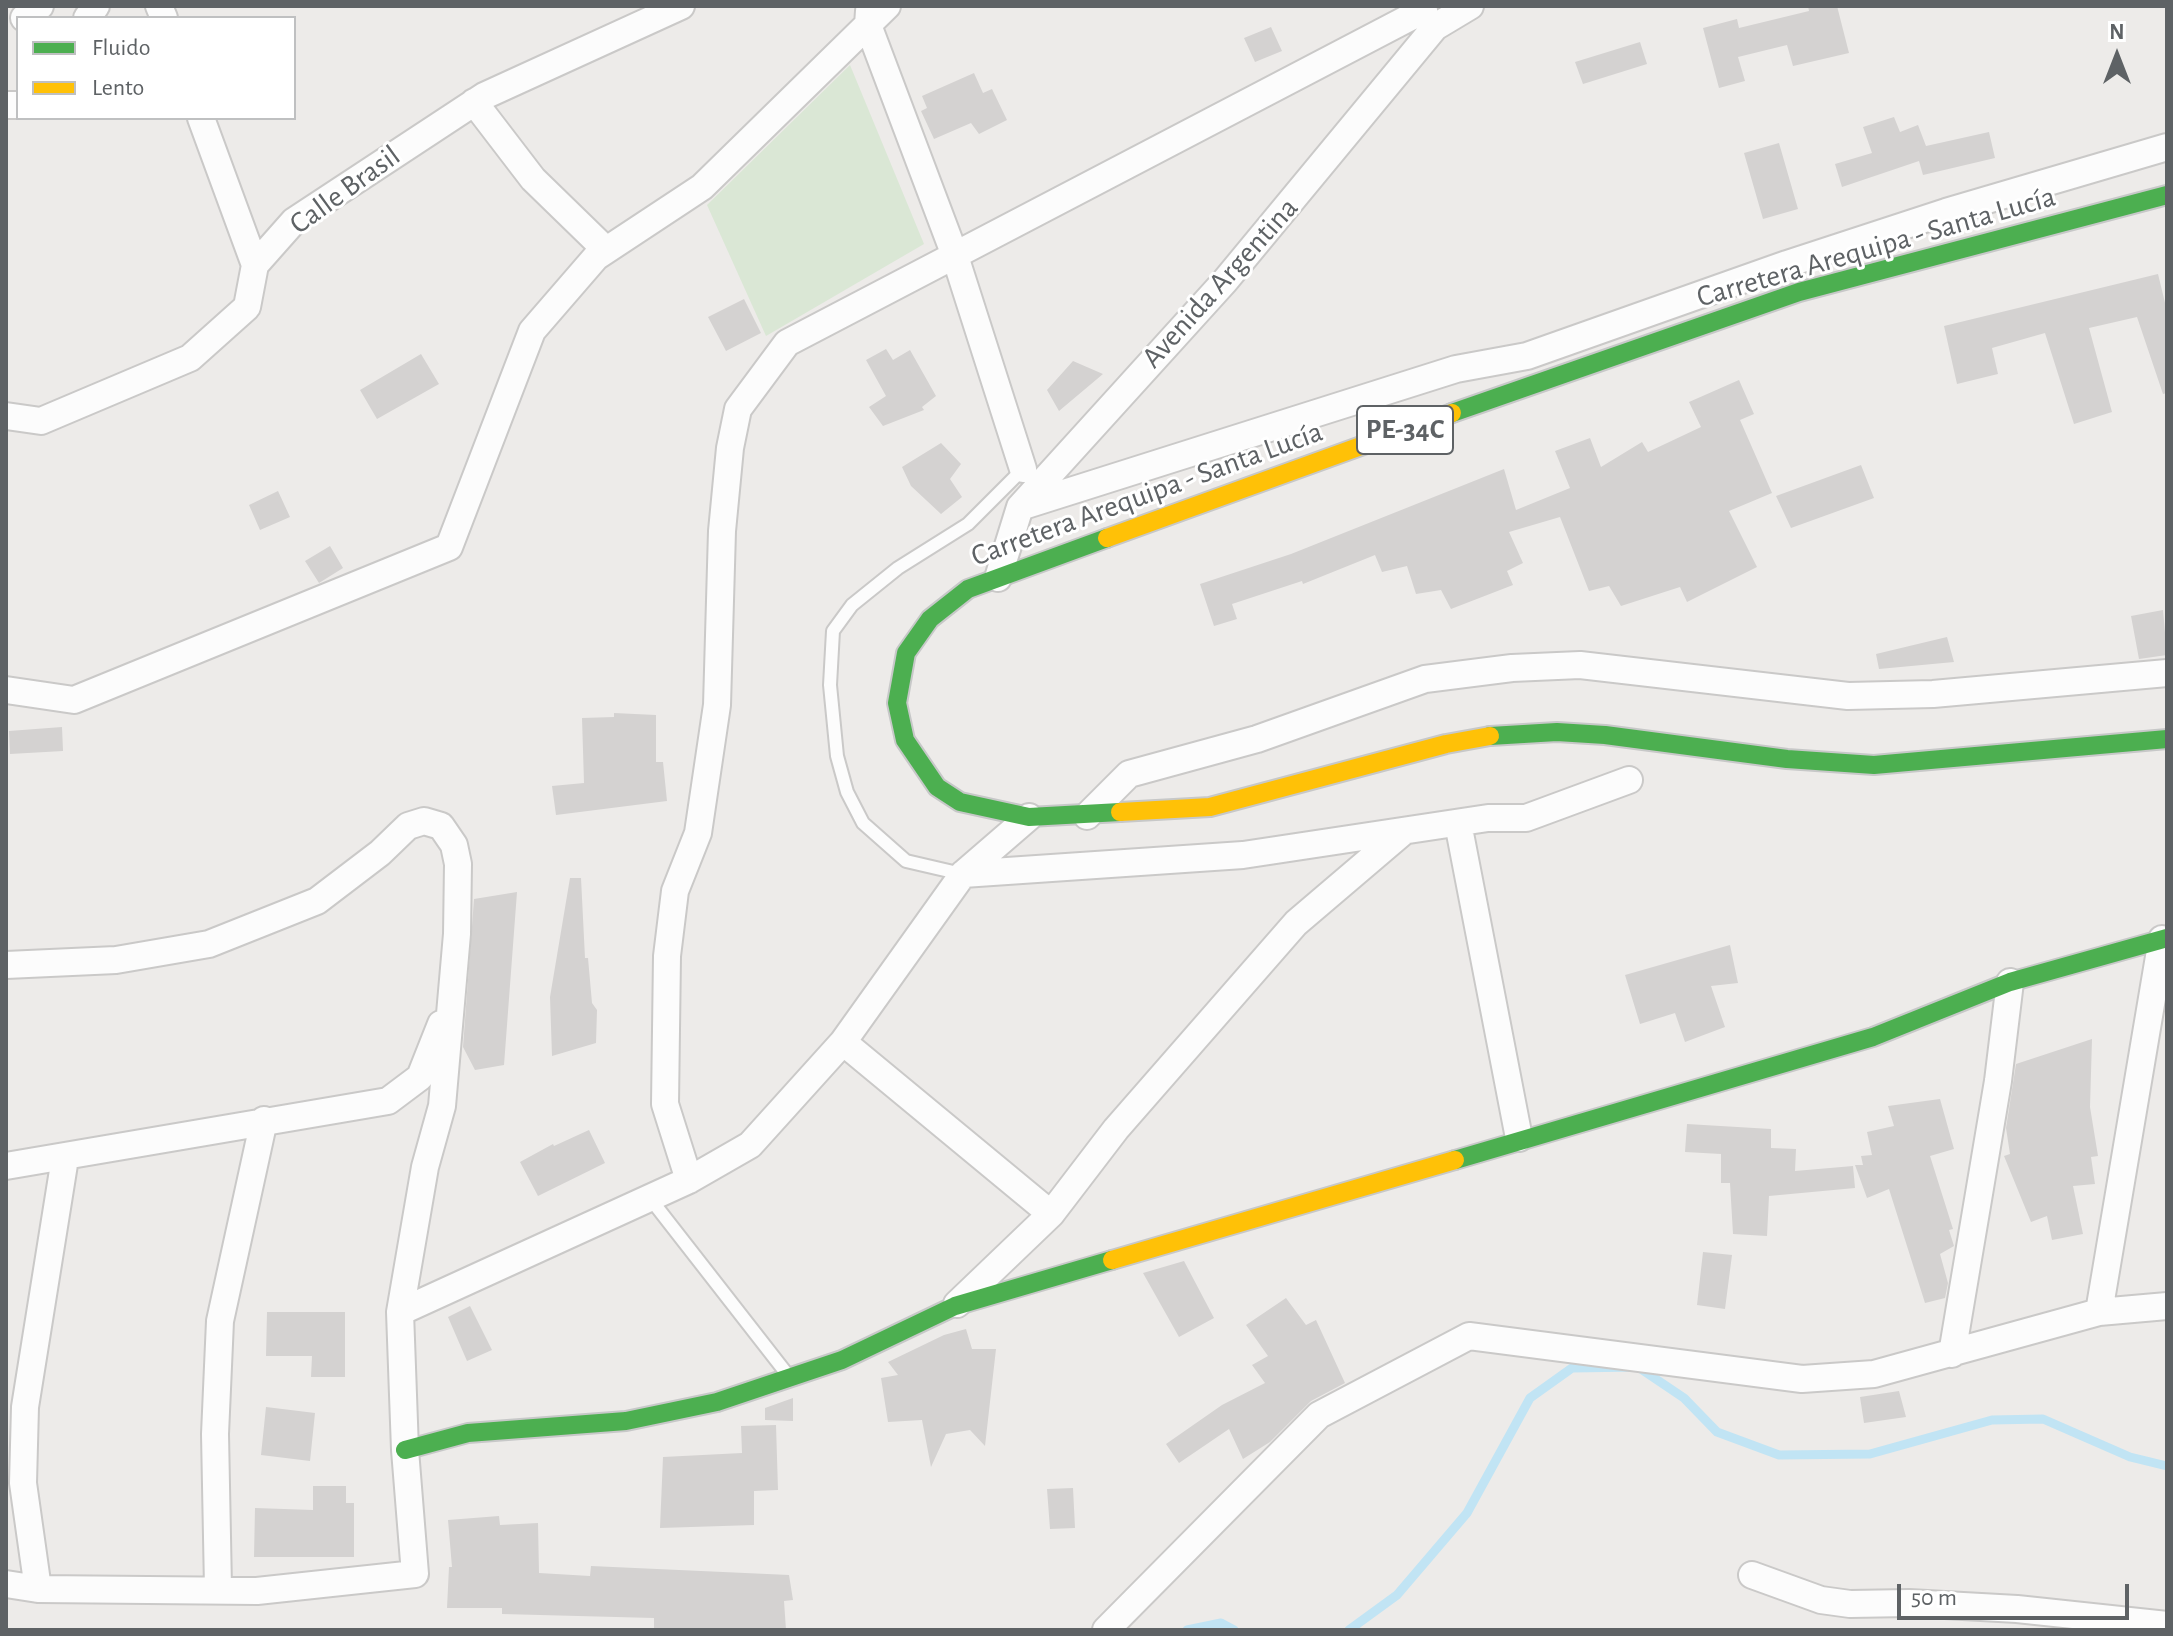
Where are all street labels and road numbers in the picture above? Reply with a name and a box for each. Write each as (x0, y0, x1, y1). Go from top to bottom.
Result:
street label: Calle Brasil (283, 138, 407, 242)
street label: Carretera Arequipa - Santa Lucía (1692, 178, 2060, 316)
street label: Avenida Argentina (1134, 190, 1306, 376)
road number: PE-34C (1357, 406, 1453, 454)
street label: Carretera Arequipa - Santa Lucía (966, 414, 1328, 574)

